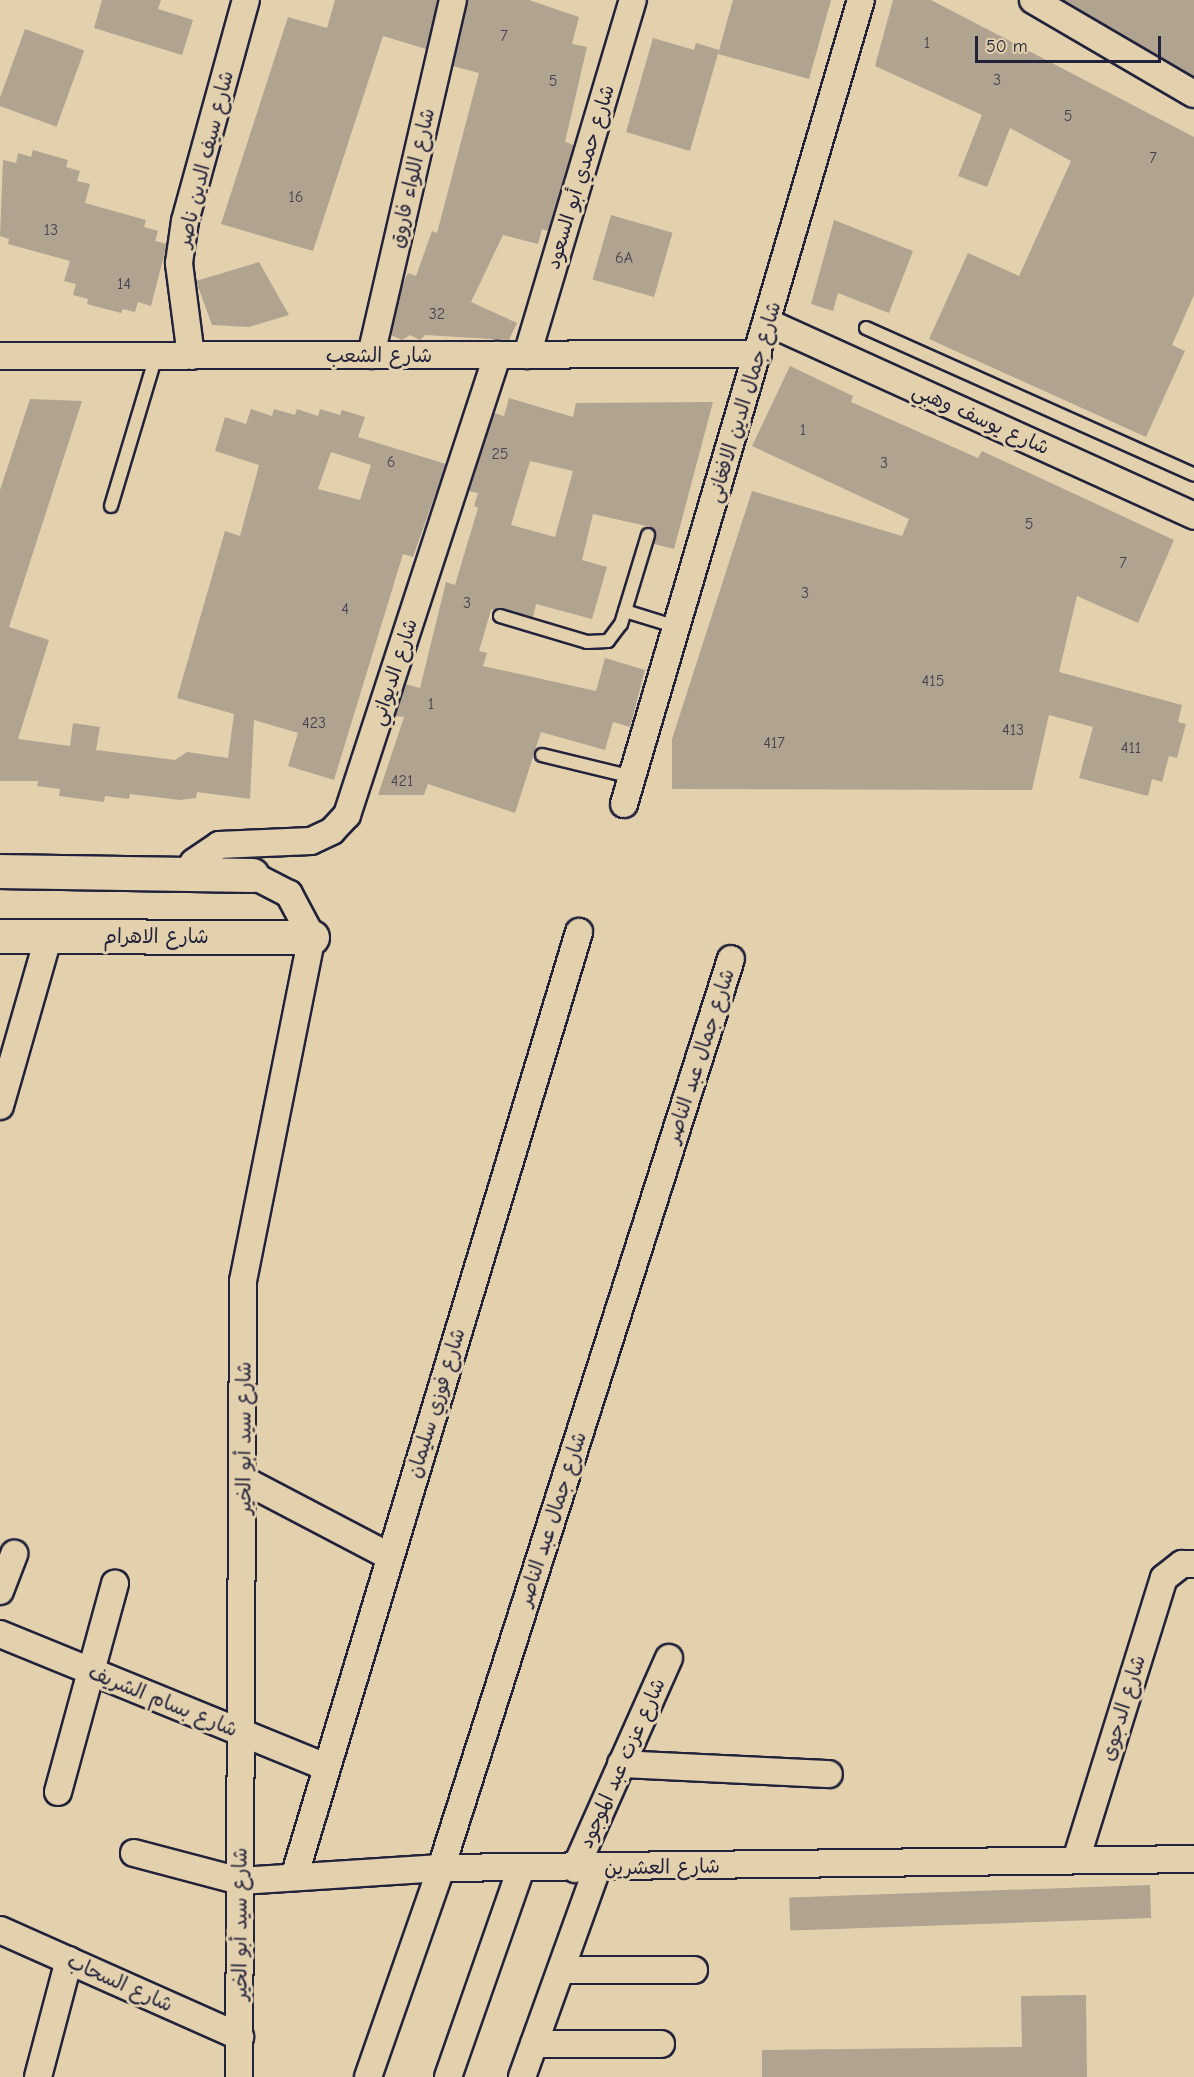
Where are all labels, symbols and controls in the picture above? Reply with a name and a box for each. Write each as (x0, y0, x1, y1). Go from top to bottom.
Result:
scale bar (978, 24, 1164, 62)
house number: 7 (500, 26, 508, 46)
house number: 1 (924, 33, 930, 53)
text: 50 m (986, 36, 1028, 57)
street label: شارع سيف الدين ناصر (171, 68, 239, 250)
house number: 3 (993, 70, 1001, 90)
house number: 5 (549, 71, 557, 91)
street label: شارع حمدي أبو السعود (540, 82, 620, 272)
street label: شارع اللواء فاروق (384, 106, 440, 250)
house number: 5 (1064, 106, 1072, 126)
house number: 7 (1149, 148, 1157, 168)
house number: 16 (288, 187, 304, 207)
house number: 13 (44, 220, 58, 240)
house number: 6A (615, 248, 633, 268)
house number: 14 (117, 274, 131, 294)
street label: شارع جمال الدين الافغانى (702, 299, 786, 505)
house number: 32 (429, 304, 445, 324)
street label: شارع الشعب (326, 343, 432, 367)
street label: شارع يوسف وهبي (909, 378, 1053, 460)
house number: 1 (800, 420, 806, 440)
house number: 25 (491, 444, 509, 464)
house number: 6 (387, 452, 395, 472)
house number: 3 (880, 453, 888, 473)
house number: 5 (1025, 514, 1033, 534)
house number: 7 (1119, 553, 1127, 573)
house number: 3 (801, 583, 809, 603)
house number: 3 (463, 593, 471, 613)
house number: 4 (341, 599, 349, 619)
street label: شارع الديواني (365, 615, 423, 729)
house number: 415 (922, 671, 944, 691)
house number: 1 (428, 694, 434, 714)
house number: 423 (302, 713, 326, 733)
house number: 413 (1002, 720, 1024, 740)
house number: 417 (763, 733, 785, 753)
house number: 411 (1121, 738, 1141, 758)
house number: 421 (391, 771, 413, 791)
street label: شارع الاهرام (103, 924, 209, 948)
street label: شارع جمال عبد الناصر (660, 966, 740, 1146)
street label: شارع فوزي سليمان (402, 1325, 470, 1481)
street label: شارع سيد أبو الخير (232, 1361, 256, 1515)
street label: شارع جمال عبد الناصر (512, 1429, 592, 1609)
street label: شارع الدجوى (1096, 1652, 1150, 1764)
street label: شارع بسام الشريف (85, 1660, 241, 1742)
street label: شارع عزت عبد الموجود (574, 1674, 670, 1852)
street label: شارع سيد أبو الخير (228, 1847, 252, 2001)
street label: شارع العشرين (604, 1854, 720, 1880)
street label: شارع السحاب (64, 1949, 176, 2017)

